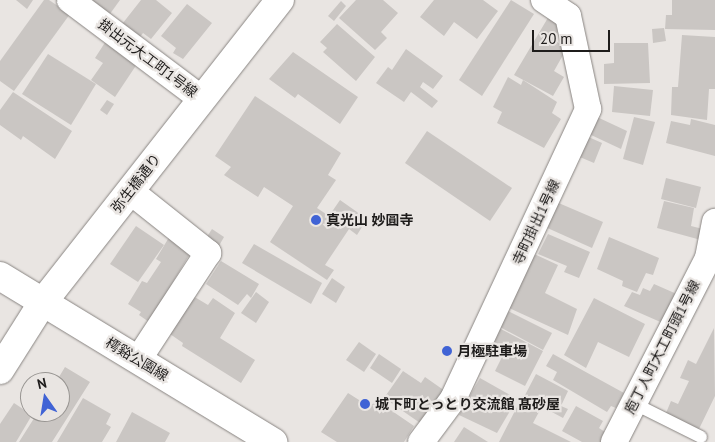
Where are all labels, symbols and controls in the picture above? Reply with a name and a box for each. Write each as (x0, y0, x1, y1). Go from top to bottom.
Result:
street label: 掛出元大工町1号線 (95, 15, 201, 101)
scale bar (535, 20, 612, 52)
text: 20 m (540, 29, 573, 48)
street label: 弥生橋通り (108, 150, 164, 216)
street label: 寺町掛出1号線 (509, 177, 563, 267)
place label: 真光山 妙圓寺 (326, 212, 414, 228)
marker: 真光山 妙圓寺 (310, 214, 322, 226)
street label: 庖丁人町大工町頭1号線 (621, 277, 703, 417)
street label: 樗谿公園線 (103, 334, 171, 384)
place label: 月極駐車場 (457, 343, 527, 359)
marker: 月極駐車場 (441, 345, 453, 357)
north arrow (20, 372, 70, 422)
text: N (35, 374, 48, 393)
place label: 城下町とっとり交流館 髙砂屋 (375, 396, 561, 412)
marker: 城下町とっとり交流館 髙砂屋 (359, 398, 371, 410)

